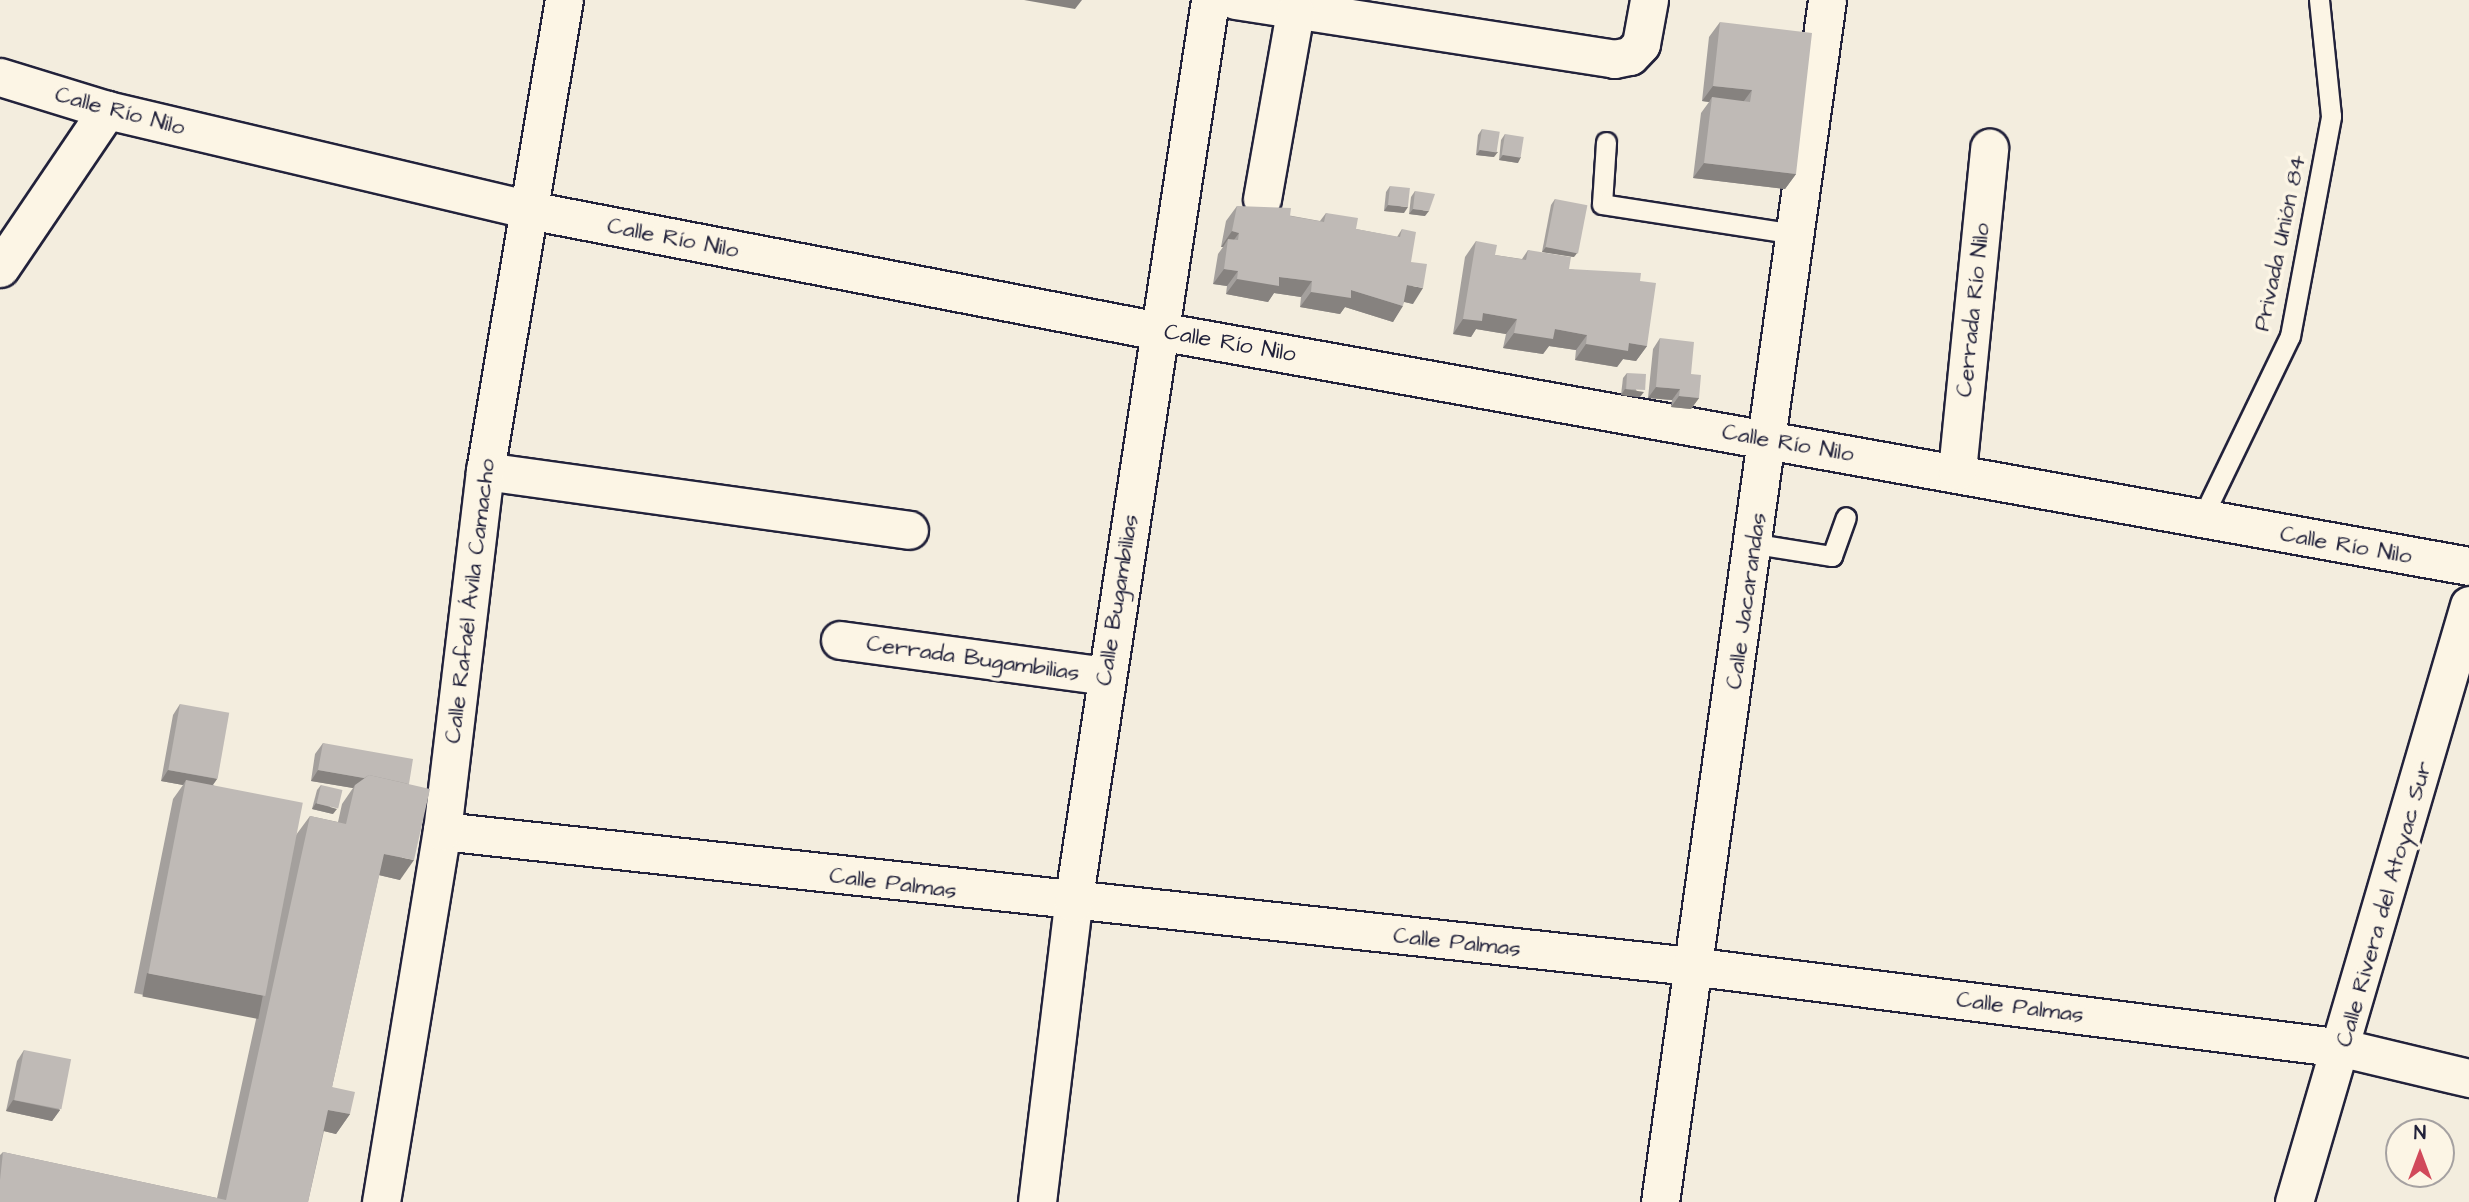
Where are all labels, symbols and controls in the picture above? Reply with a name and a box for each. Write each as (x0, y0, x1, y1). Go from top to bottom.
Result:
street label: Calle Río Nilo (52, 80, 188, 142)
street label: Privada Unión 84 (2248, 152, 2312, 334)
street label: Calle Río Nilo (605, 212, 741, 264)
street label: Cerrada Río Nilo (1950, 222, 1996, 398)
street label: Calle Río Nilo (1162, 318, 1298, 368)
street label: Calle Río Nilo (1720, 418, 1856, 468)
street label: Calle Rafaél Ávila Camacho (439, 457, 501, 745)
street label: Calle Jacarandas (1720, 511, 1772, 691)
street label: Calle Bugambilias (1090, 512, 1144, 688)
street label: Calle Río Nilo (2278, 520, 2414, 570)
street label: Cerrada Bugambilias (865, 629, 1081, 687)
street label: Calle Rivera del Atoyac Sur (2330, 758, 2438, 1050)
street label: Calle Palmas (828, 862, 958, 904)
street label: Calle Palmas (1392, 922, 1522, 962)
street label: Calle Palmas (1955, 986, 2085, 1028)
north arrow (2385, 1118, 2455, 1188)
text: N (2414, 1120, 2426, 1147)

